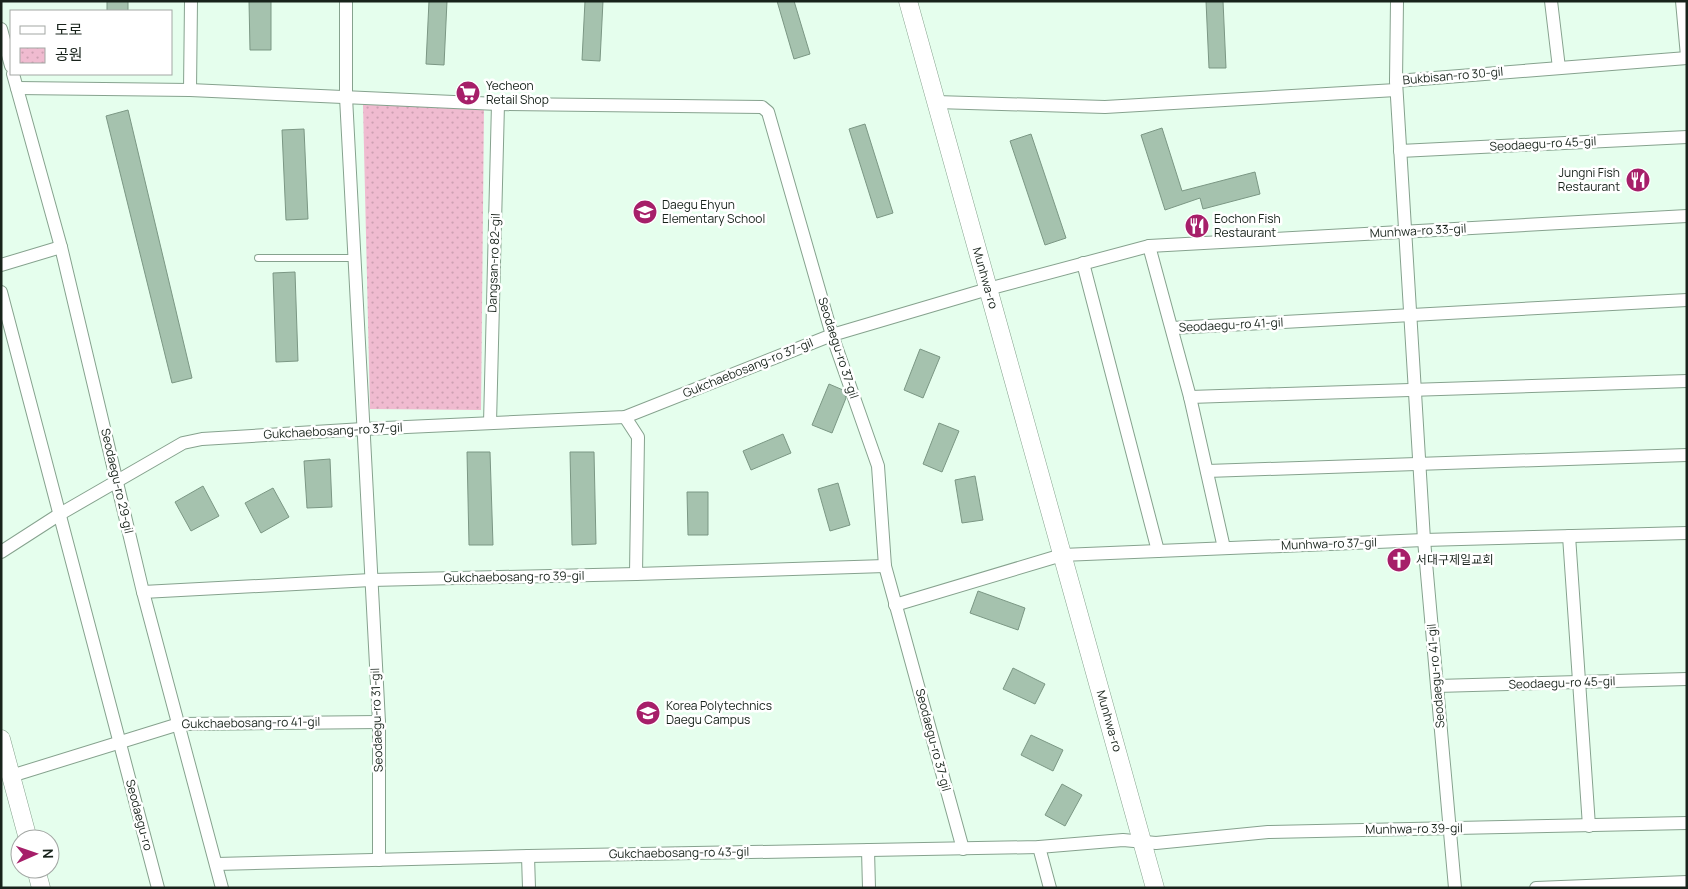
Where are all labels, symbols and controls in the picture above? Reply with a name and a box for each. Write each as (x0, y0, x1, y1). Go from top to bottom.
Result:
legend (10, 10, 172, 75)
text: 도로 (55, 19, 83, 40)
text: 공원 (55, 44, 83, 65)
street label: Bukbisan-ro 30-gil (1402, 63, 1504, 88)
place label: Yecheon Retail Shop (486, 77, 549, 108)
supermarket icon: Yecheon Retail Shop (455, 80, 481, 106)
street label: Seodaegu-ro 45-gil (1489, 132, 1597, 155)
place label: Jungni Fish Restaurant (1558, 164, 1620, 195)
restaurant icon: Jungni Fish Restaurant (1625, 167, 1651, 193)
place label: Daegu Ehyun Elementary School (662, 196, 765, 227)
school or university icon: Daegu Ehyun Elementary School (632, 199, 658, 225)
place label: Eochon Fish Restaurant (1214, 210, 1281, 241)
street label: Dangsan-ro 82-gil (483, 213, 504, 313)
restaurant icon: Eochon Fish Restaurant (1184, 213, 1210, 239)
street label: Munhwa-ro 33-gil (1369, 219, 1467, 242)
street label: Munhwa-ro (969, 245, 1002, 311)
street label: Seodaegu-ro 37-gil (814, 295, 863, 401)
street label: Seodaegu-ro 41-gil (1178, 313, 1284, 336)
street label: Gukchaebosang-ro 37-gil (680, 334, 816, 401)
street label: Gukchaebosang-ro 37-gil (263, 418, 403, 443)
street label: Seodaegu-ro 29-gil (97, 427, 138, 535)
street label: Munhwa-ro 37-gil (1281, 533, 1377, 554)
church icon: 서대구제일교회 (1386, 547, 1412, 573)
place label: 서대구제일교회 (1416, 551, 1493, 568)
street label: Gukchaebosang-ro 39-gil (443, 567, 585, 586)
street label: Seodaegu-ro 41-gil (1422, 623, 1449, 729)
street label: Seodaegu-ro 31-gil (366, 668, 387, 772)
street label: Seodaegu-ro 45-gil (1508, 672, 1616, 693)
street label: Seodaegu-ro 37-gil (912, 687, 955, 793)
street label: Munhwa-ro (1093, 688, 1126, 754)
place label: Korea Polytechnics Daegu Campus (666, 697, 772, 728)
school or university icon: Korea Polytechnics Daegu Campus (635, 700, 661, 726)
street label: Gukchaebosang-ro 41-gil (182, 713, 320, 732)
street label: Seodaegu-ro (122, 777, 157, 852)
street label: Munhwa-ro 39-gil (1365, 819, 1463, 838)
north arrow (10, 829, 60, 879)
street label: Gukchaebosang-ro 43-gil (609, 843, 749, 862)
text: N (39, 848, 58, 859)

